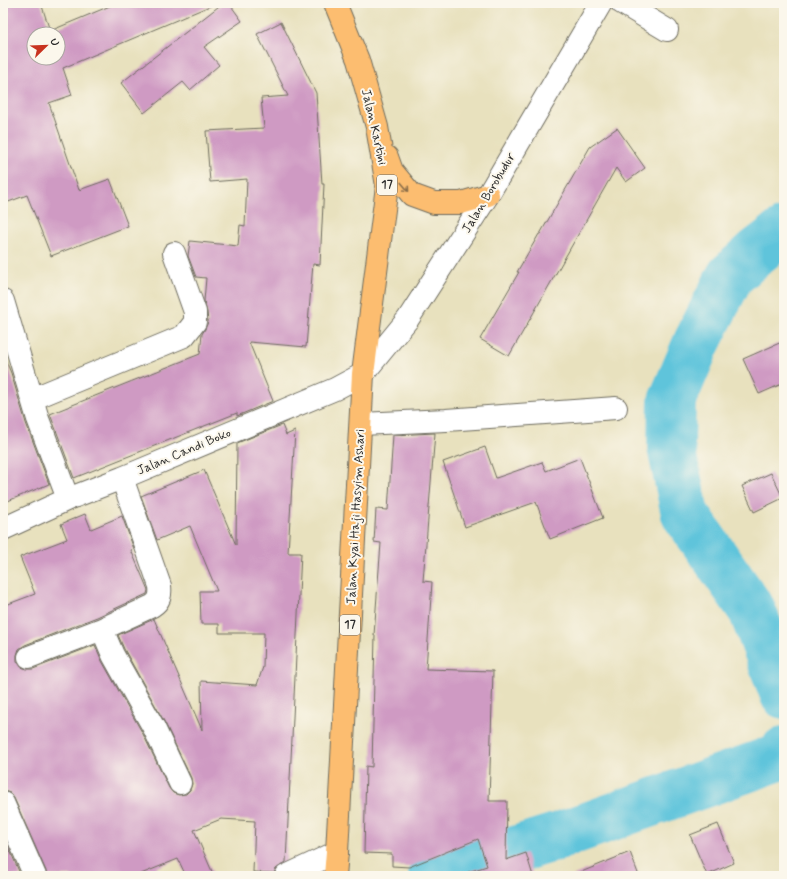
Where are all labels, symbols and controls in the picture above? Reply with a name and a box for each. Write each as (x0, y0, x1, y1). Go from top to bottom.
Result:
north arrow (26, 26, 66, 66)
text: U (46, 36, 62, 49)
street label: Jalan Kartini (357, 87, 391, 167)
street label: Jalan Borobudur (458, 149, 520, 236)
road number: 17 (377, 175, 397, 195)
one-way arrow (401, 181, 410, 192)
street label: Jalan Candi Boko (134, 425, 234, 479)
street label: Jalan Kyai Haji Hasyim Ashari (343, 429, 369, 605)
road number: 17 (340, 615, 360, 635)

